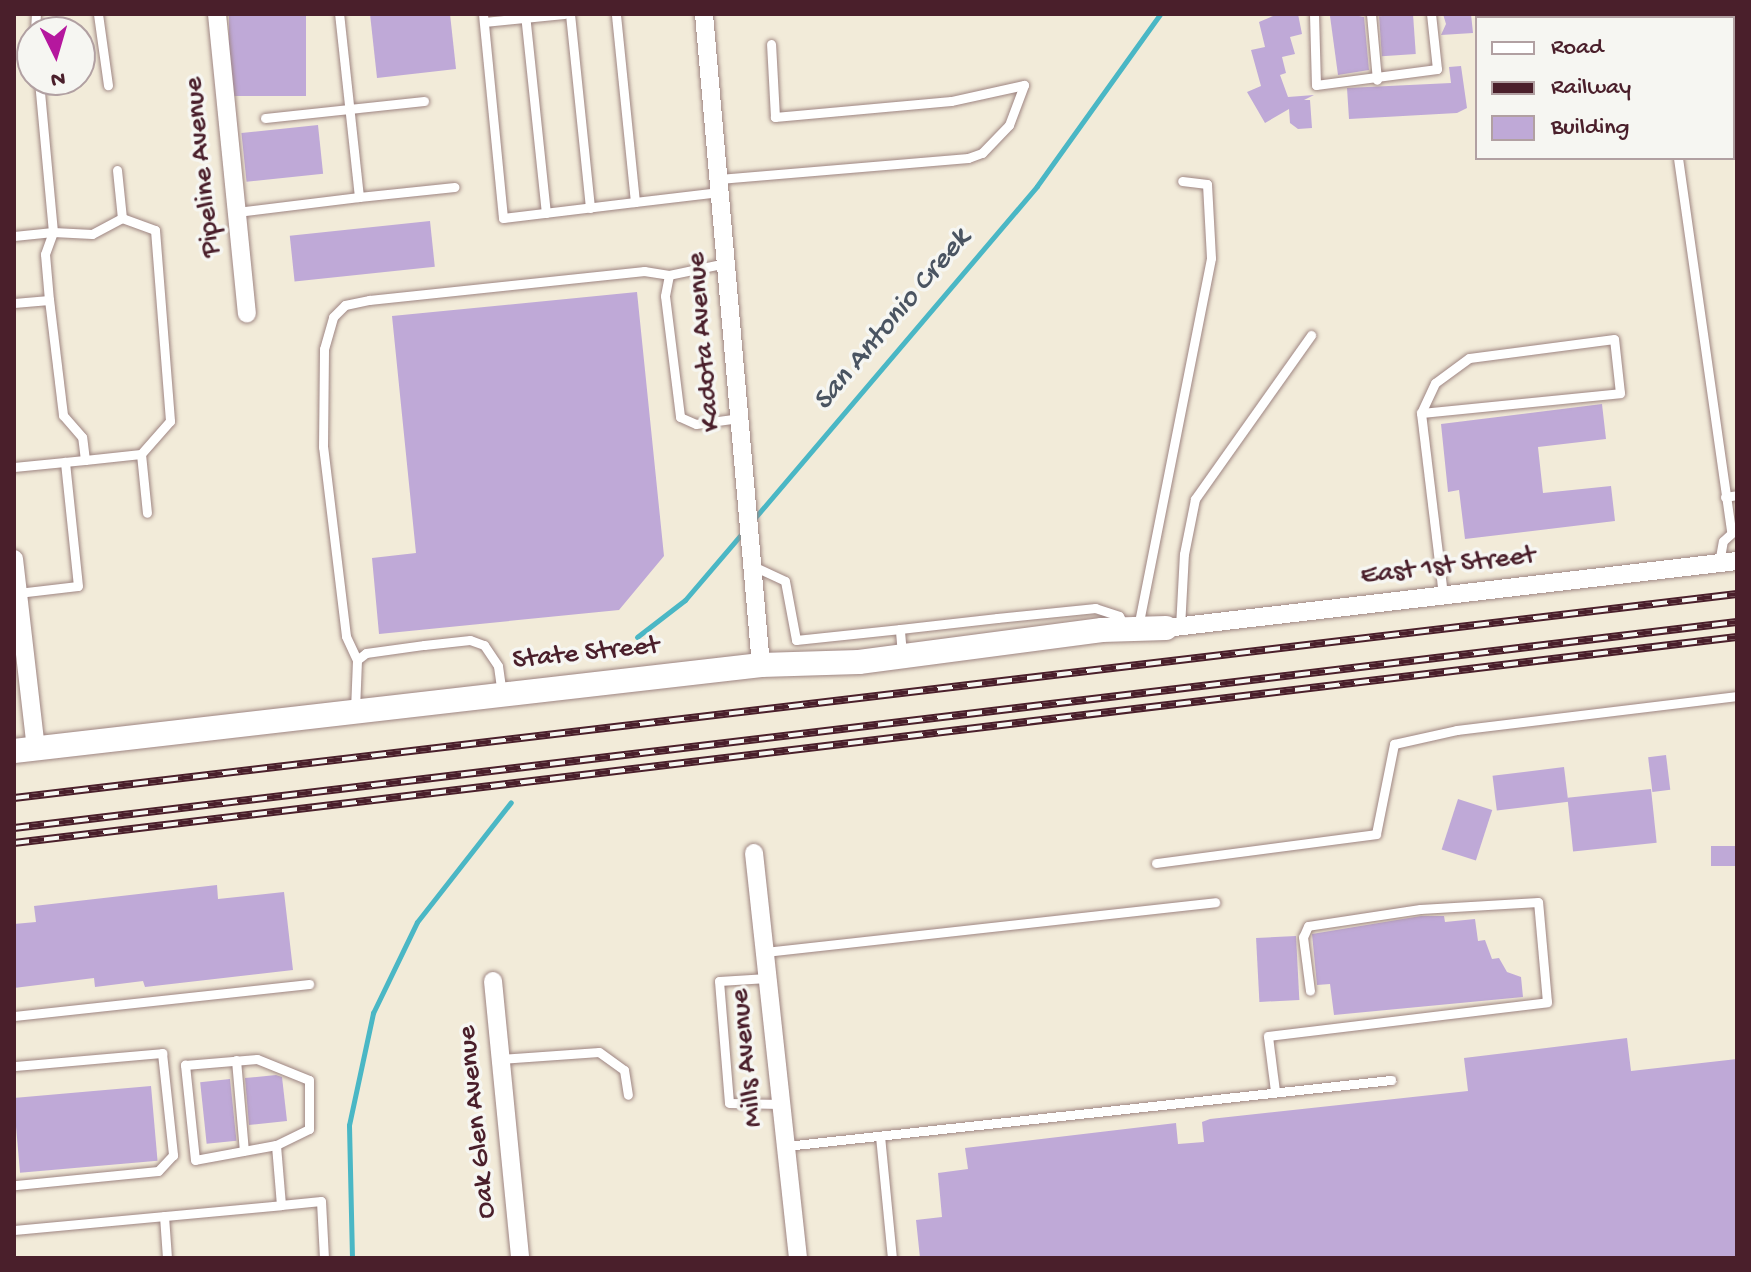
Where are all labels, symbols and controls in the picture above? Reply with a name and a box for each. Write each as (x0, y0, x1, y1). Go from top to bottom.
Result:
north arrow (16, 16, 96, 96)
legend (1475, 16, 1735, 160)
text: Road (1551, 34, 1603, 63)
text: N (50, 64, 66, 91)
text: Railway (1551, 74, 1631, 103)
street label: Pipeline Avenue (178, 75, 230, 259)
text: Building (1551, 114, 1629, 143)
water label: San Antonio Creek (806, 223, 980, 419)
street label: Kadota Avenue (680, 251, 730, 433)
street label: East 1st Street (1359, 540, 1537, 594)
street label: State Street (511, 630, 661, 678)
street label: Mills Avenue (724, 987, 772, 1129)
street label: Oak Glen Avenue (451, 1024, 505, 1220)

